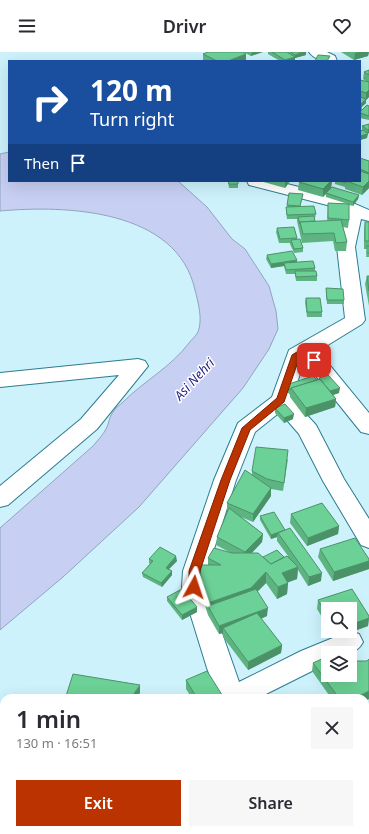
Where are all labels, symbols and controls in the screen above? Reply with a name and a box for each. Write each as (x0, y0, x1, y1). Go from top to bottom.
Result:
text: Drivr (163, 14, 206, 38)
icon: menu (16, 15, 38, 37)
icon: heart (331, 15, 353, 37)
text: 120 m (90, 71, 173, 109)
icon: right (24, 76, 76, 128)
text: Turn right (90, 107, 174, 131)
icon: arrive (67, 152, 89, 174)
text: Then (24, 153, 59, 173)
pin (297, 343, 331, 377)
icon: arrive (303, 349, 325, 371)
water label: Asi Nehri (169, 354, 219, 405)
position arrow (173, 566, 215, 608)
map controls (321, 602, 357, 682)
button: search (321, 602, 357, 638)
button: layers (321, 646, 357, 682)
text: 1 min (16, 702, 81, 735)
button: close (311, 707, 353, 749)
text: 130 m · 16:51 (16, 734, 97, 752)
button: Exit (16, 780, 181, 826)
button: Share (189, 780, 353, 826)

